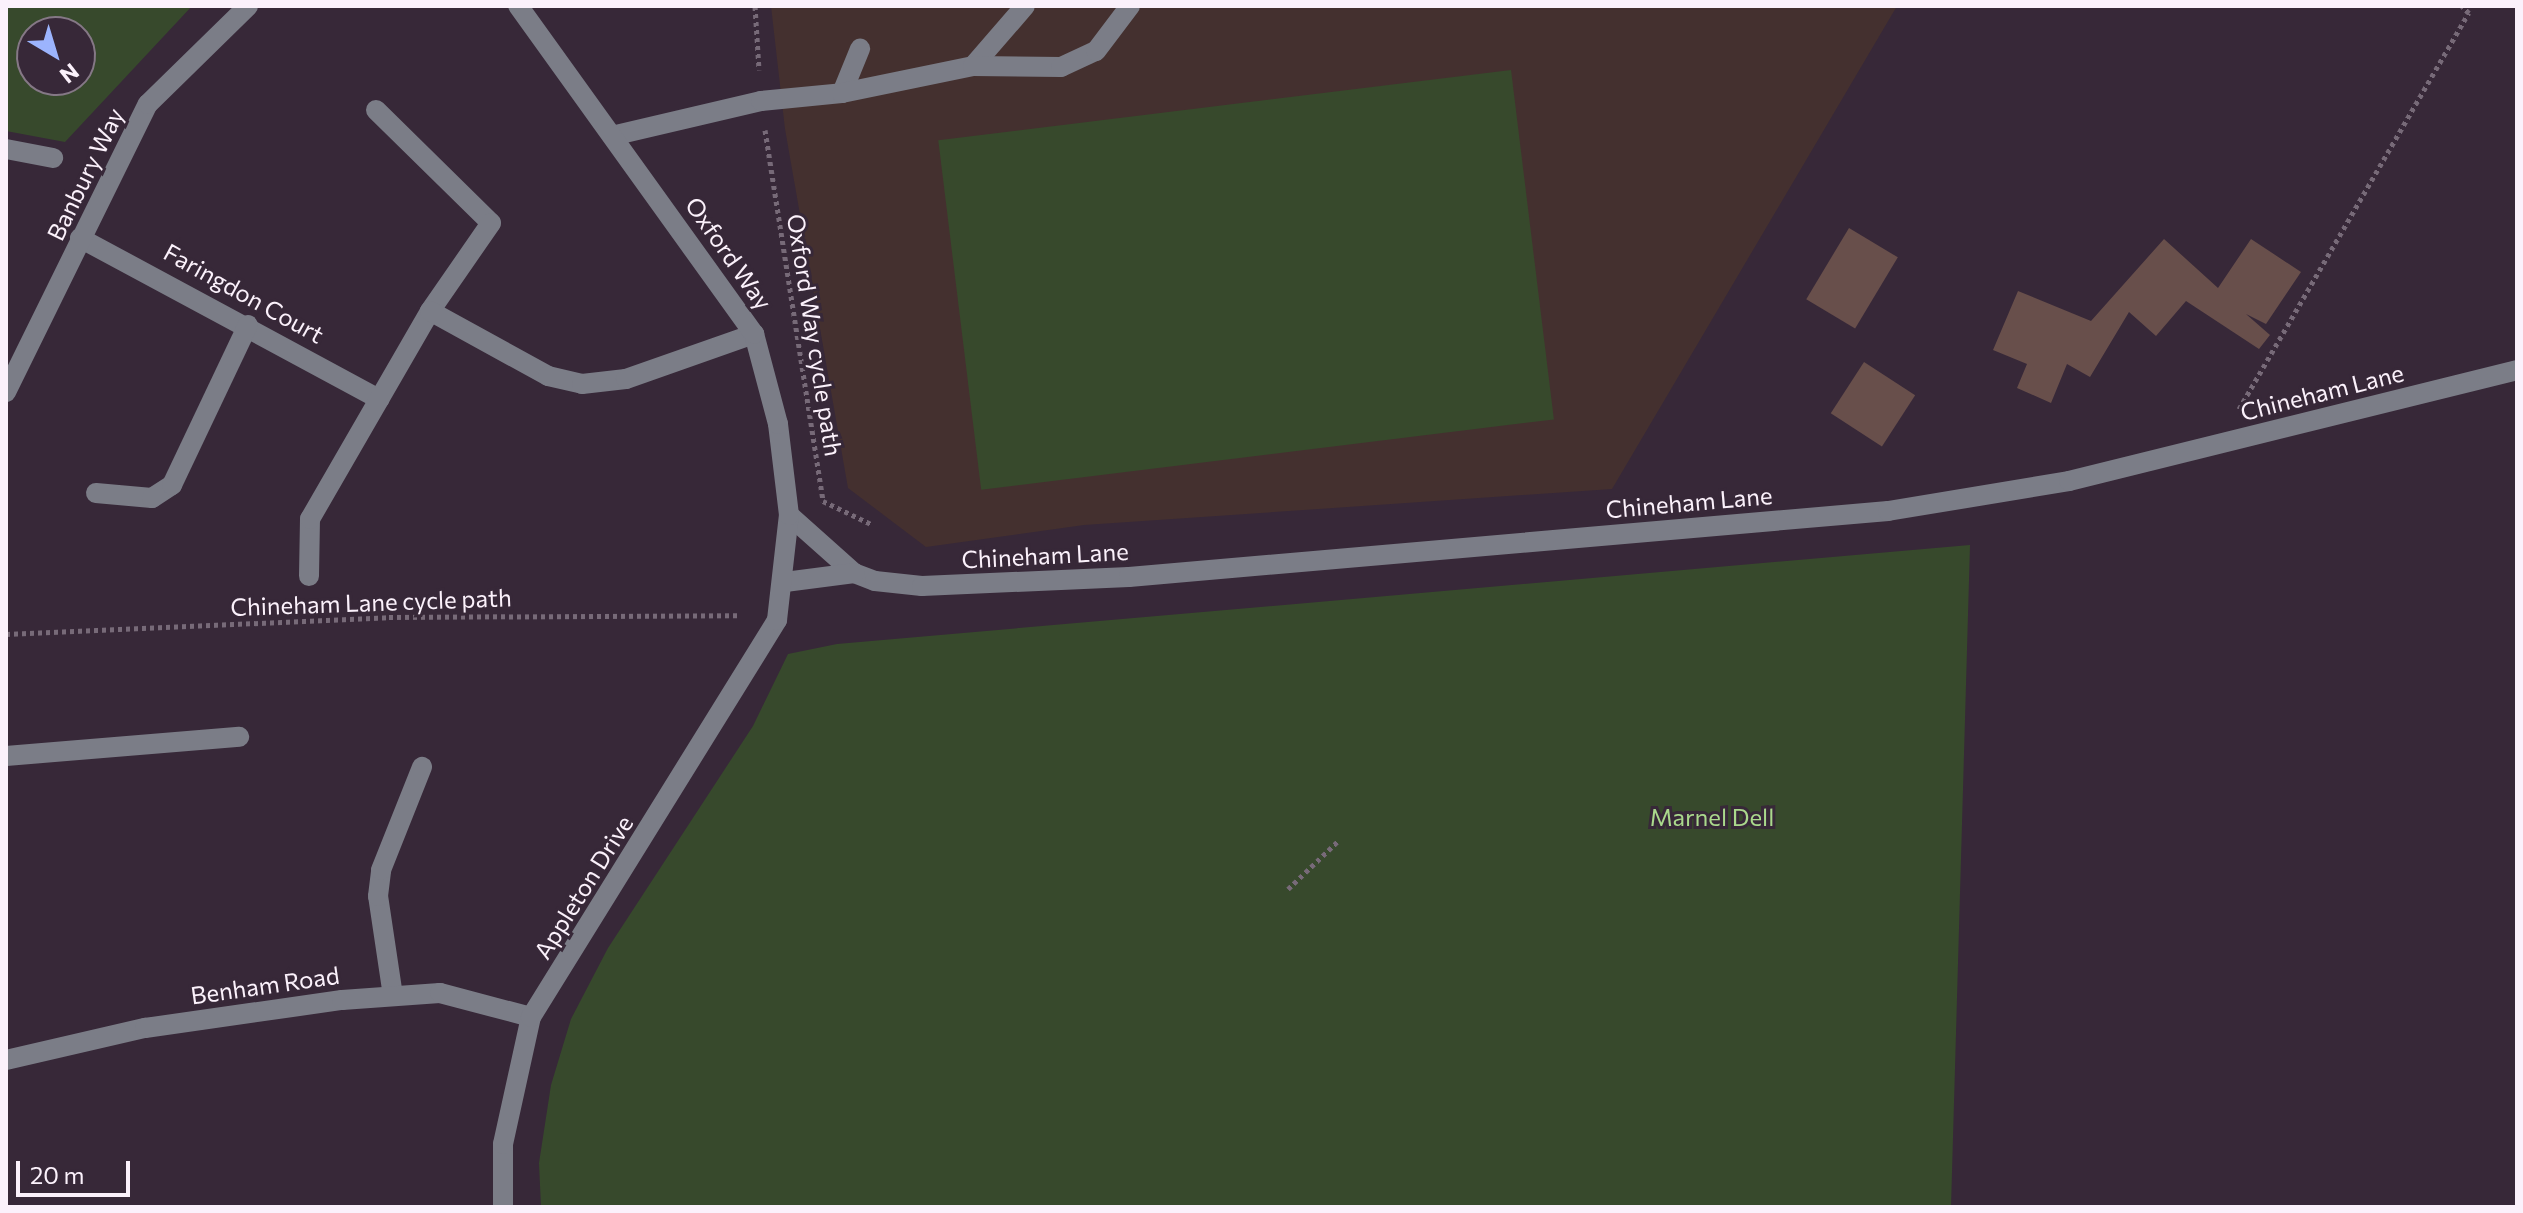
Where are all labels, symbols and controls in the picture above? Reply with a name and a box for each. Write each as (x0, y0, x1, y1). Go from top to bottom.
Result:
north arrow (16, 16, 96, 96)
text: N (55, 58, 85, 89)
street label: Banbury Way (41, 103, 129, 245)
street label: Oxford Way (680, 191, 778, 315)
street label: Oxford Way cycle path (782, 212, 848, 458)
street label: Faringdon Court (159, 237, 329, 349)
street label: Chineham Lane (2237, 358, 2407, 426)
street label: Chineham Lane (1604, 480, 1774, 524)
street label: Chineham Lane (961, 536, 1129, 574)
street label: Chineham Lane cycle path (230, 583, 512, 621)
park label: Marnel Dell (1650, 803, 1774, 831)
street label: Appleton Drive (527, 810, 639, 964)
street label: Benham Road (189, 960, 341, 1010)
scale bar (20, 1145, 134, 1195)
text: 20 m (30, 1160, 84, 1189)

